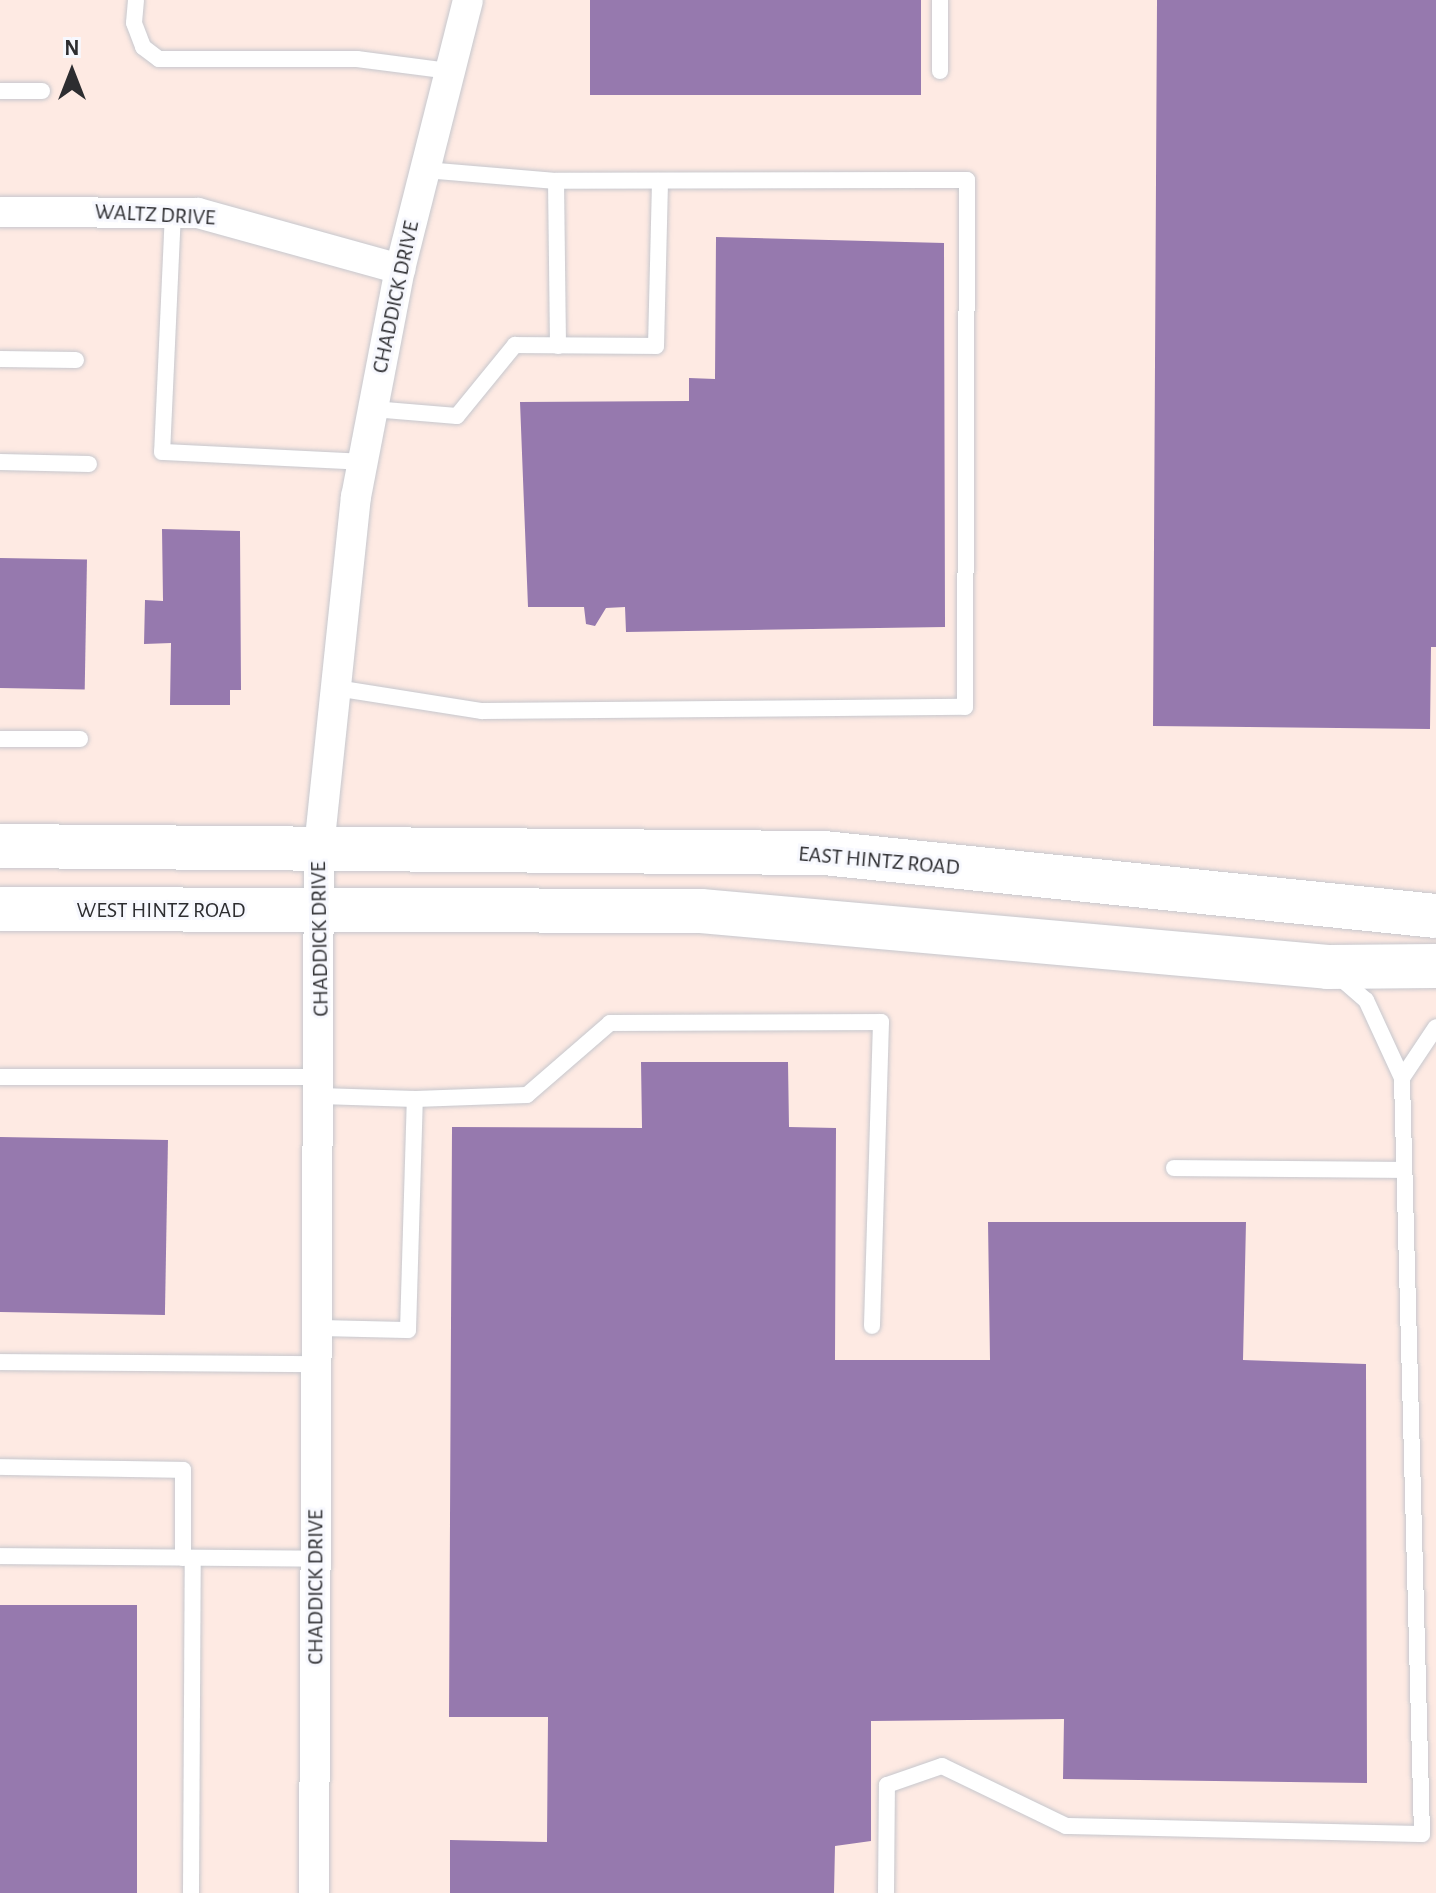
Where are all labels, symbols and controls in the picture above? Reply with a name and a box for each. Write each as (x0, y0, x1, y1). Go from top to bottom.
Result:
north arrow (32, 32, 112, 112)
text: N (64, 37, 80, 59)
street label: WALTZ DRIVE (94, 199, 216, 231)
street label: CHADDICK DRIVE (367, 218, 425, 376)
street label: EAST HINTZ ROAD (797, 841, 961, 881)
street label: CHADDICK DRIVE (305, 861, 335, 1017)
street label: WEST HINTZ ROAD (77, 898, 245, 924)
street label: CHADDICK DRIVE (303, 1509, 329, 1665)

